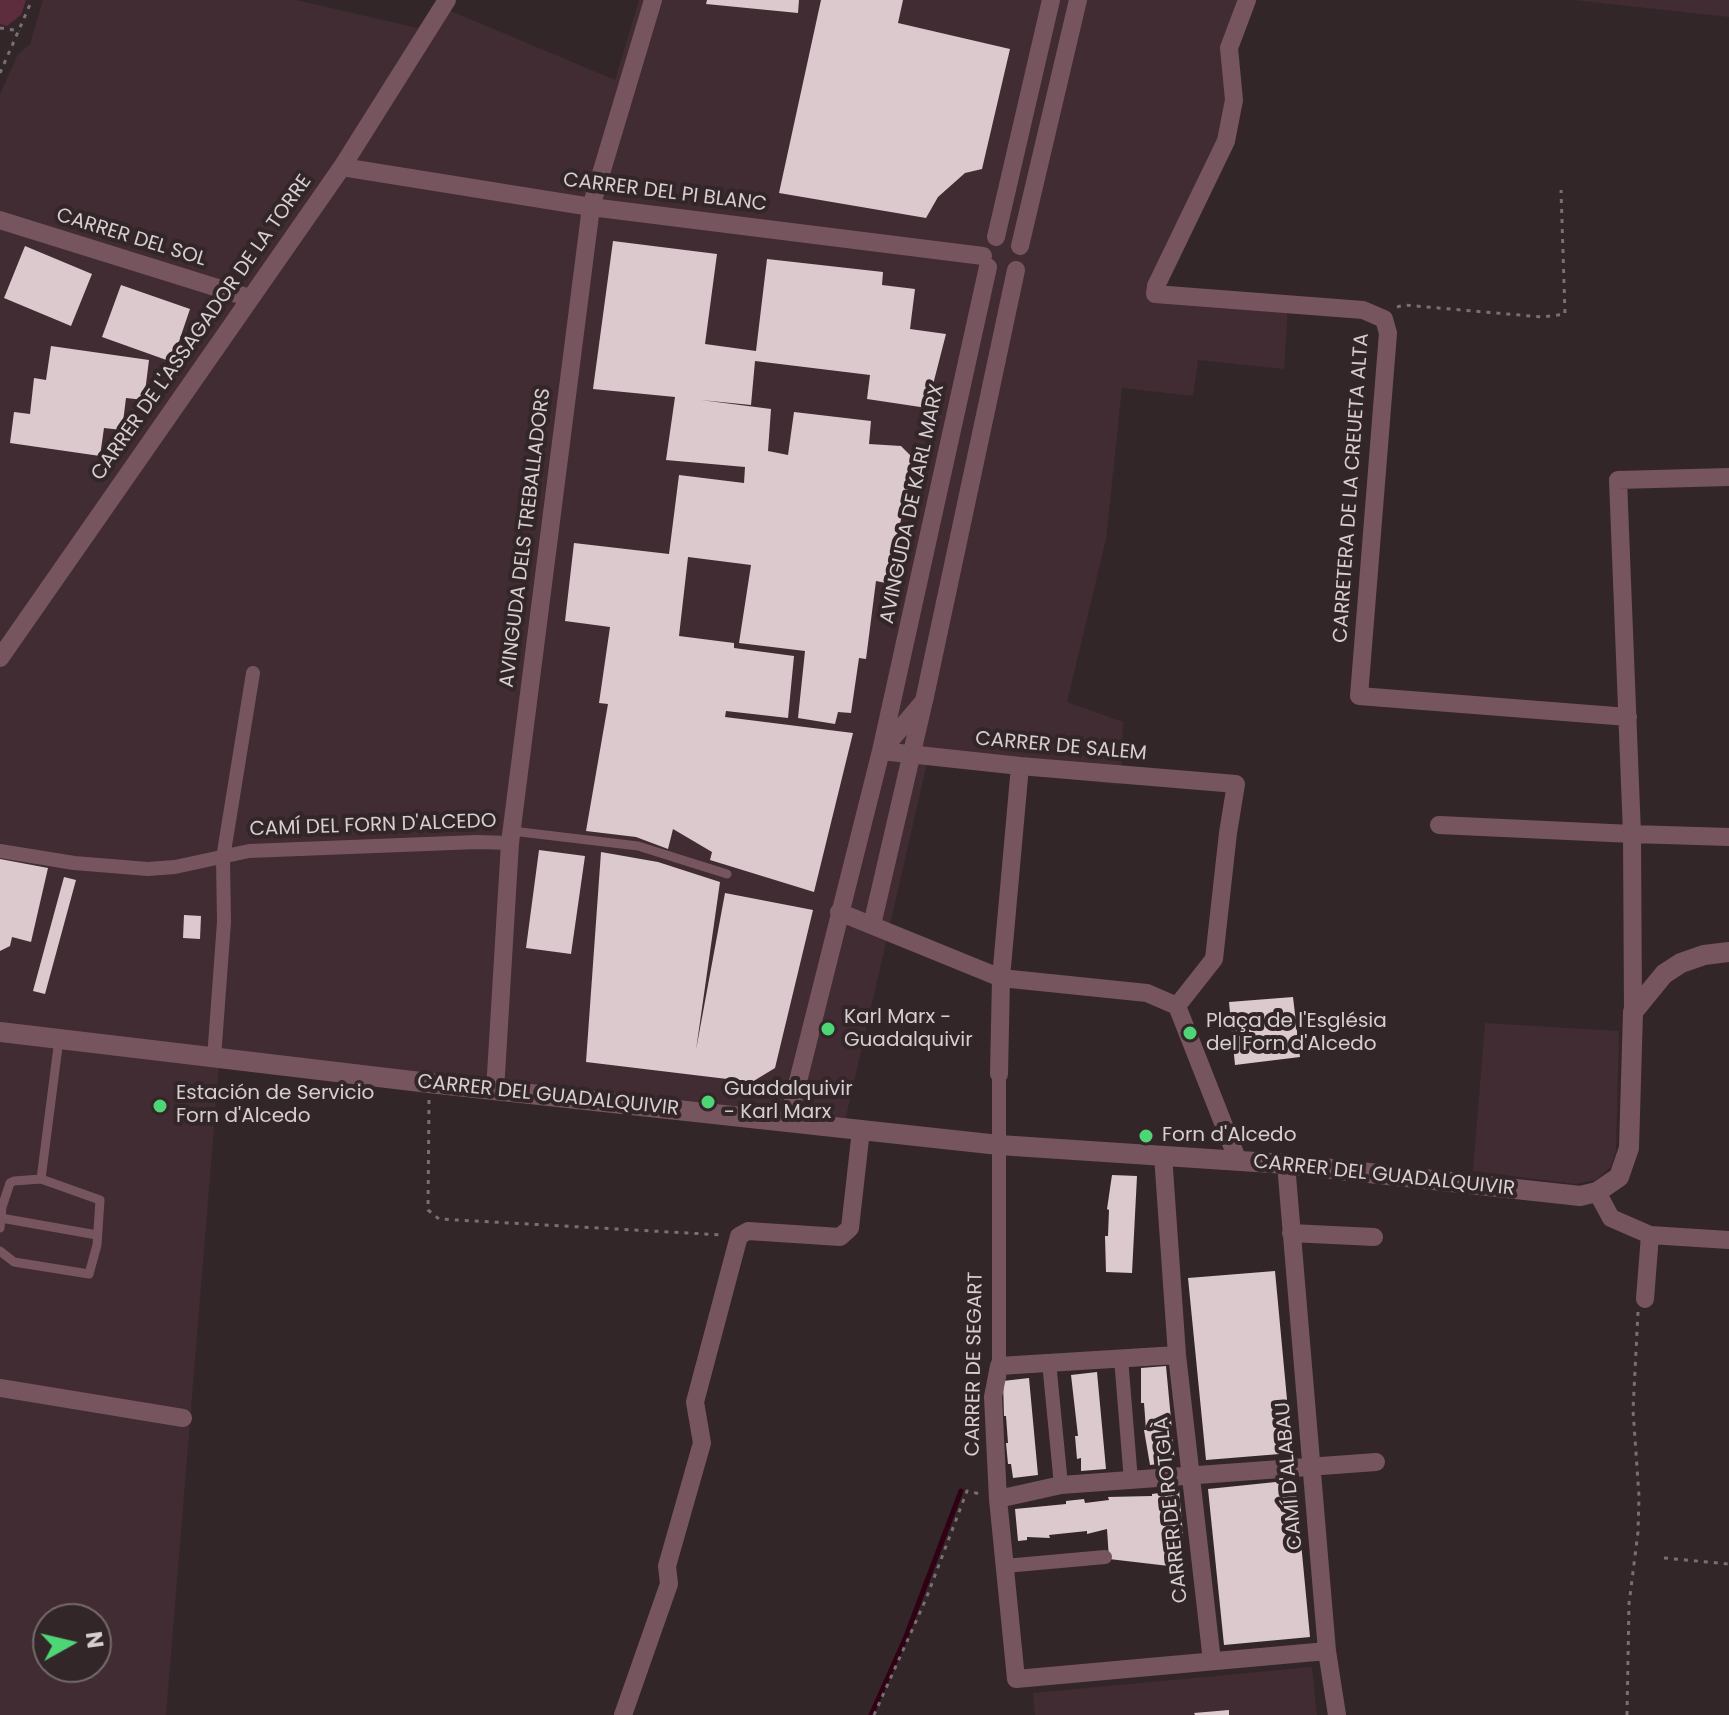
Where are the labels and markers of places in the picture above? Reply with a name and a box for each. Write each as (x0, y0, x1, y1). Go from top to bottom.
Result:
place label: Karl Marx - Guadalquivir (844, 1006, 973, 1053)
place label: Plaça de l'Església del Forn d'Alcedo (1206, 1010, 1387, 1057)
marker: Karl Marx - Guadalquivir (819, 1020, 837, 1038)
marker: Plaça de l'Església del Forn d'Alcedo (1181, 1024, 1199, 1042)
place label: Guadalquivir - Karl Marx (724, 1078, 853, 1125)
place label: Estación de Servicio Forn d'Alcedo (176, 1082, 374, 1129)
marker: Guadalquivir - Karl Marx (699, 1093, 717, 1111)
marker: Estación de Servicio Forn d'Alcedo (151, 1097, 169, 1115)
place label: Forn d'Alcedo (1162, 1124, 1296, 1148)
marker: Forn d'Alcedo (1137, 1127, 1155, 1145)

